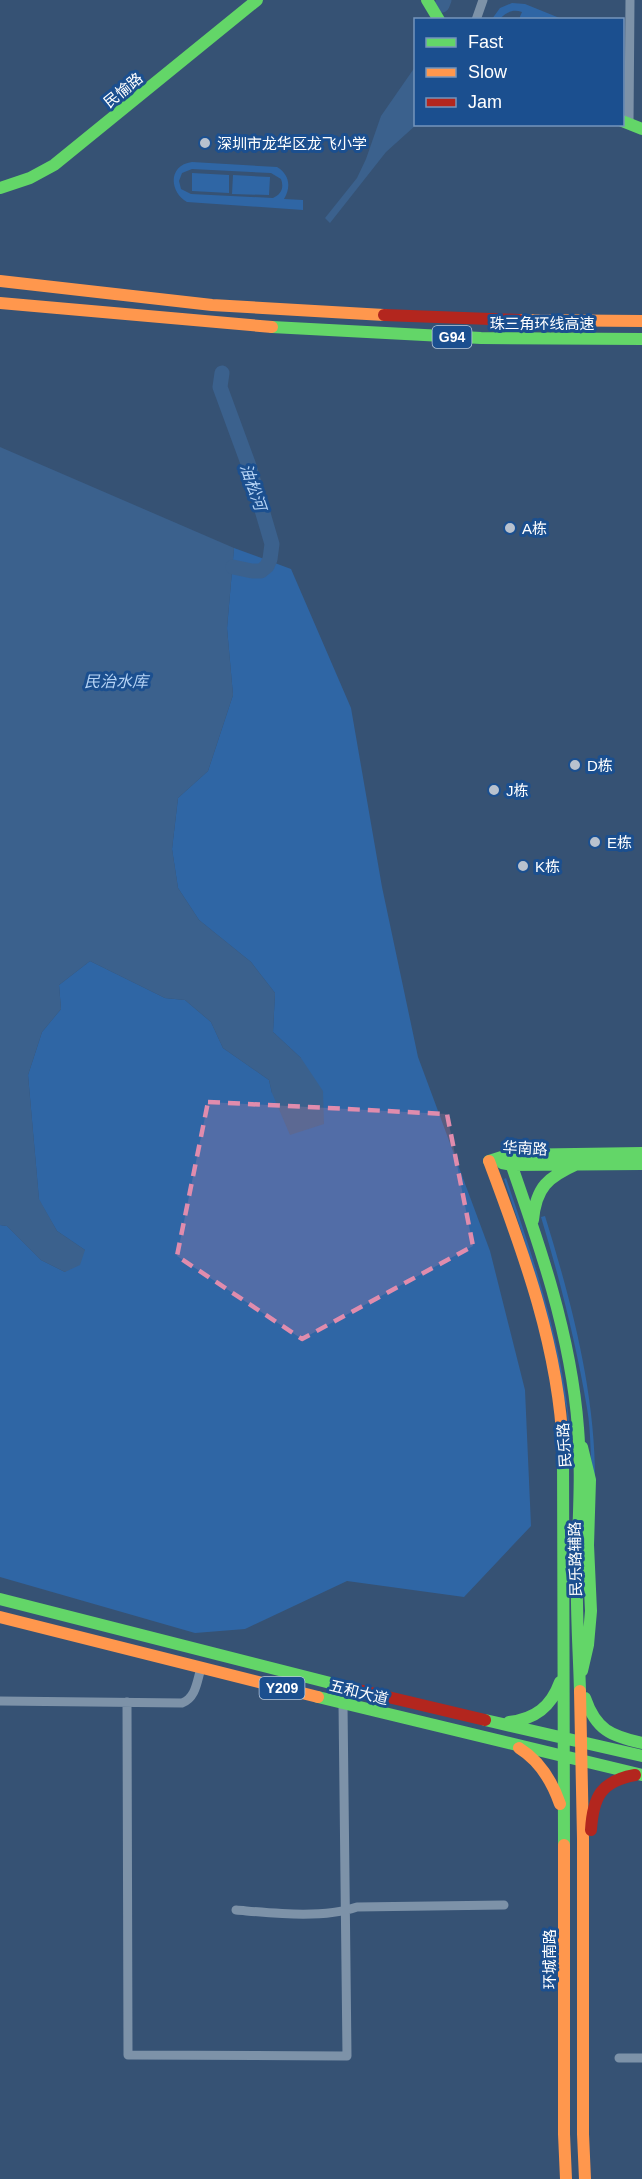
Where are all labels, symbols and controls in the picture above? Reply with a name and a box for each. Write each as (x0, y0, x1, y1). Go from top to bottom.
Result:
legend (414, 18, 624, 126)
text: Fast (468, 32, 503, 52)
text: Slow (468, 62, 508, 82)
street label: 民愉路 (100, 69, 146, 111)
text: Jam (468, 92, 502, 112)
place label: 深圳市龙华区龙飞小学 (217, 135, 367, 152)
marker: 深圳市龙华区龙飞小学 (198, 136, 212, 150)
street label: 珠三角环线高速 (489, 315, 595, 332)
road number: G94 (432, 326, 472, 348)
water label: 油松河 (237, 462, 270, 515)
place label: A栋 (522, 520, 547, 537)
marker: A栋 (503, 521, 517, 535)
water label: 民治水库 (84, 673, 151, 690)
place label: D栋 (587, 757, 613, 774)
marker: D栋 (568, 758, 582, 772)
place label: J栋 (506, 782, 529, 799)
marker: J栋 (487, 783, 501, 797)
place label: E栋 (607, 834, 632, 851)
marker: E栋 (588, 835, 602, 849)
place label: K栋 (535, 858, 560, 875)
marker: K栋 (516, 859, 530, 873)
street label: 华南路 (502, 1138, 548, 1158)
street label: 民乐路 (554, 1422, 574, 1468)
street label: 民乐路辅路 (566, 1521, 584, 1597)
street label: 五和大道 (328, 1676, 390, 1708)
road number: Y209 (260, 1677, 304, 1699)
street label: 环城南路 (541, 1929, 558, 1989)

